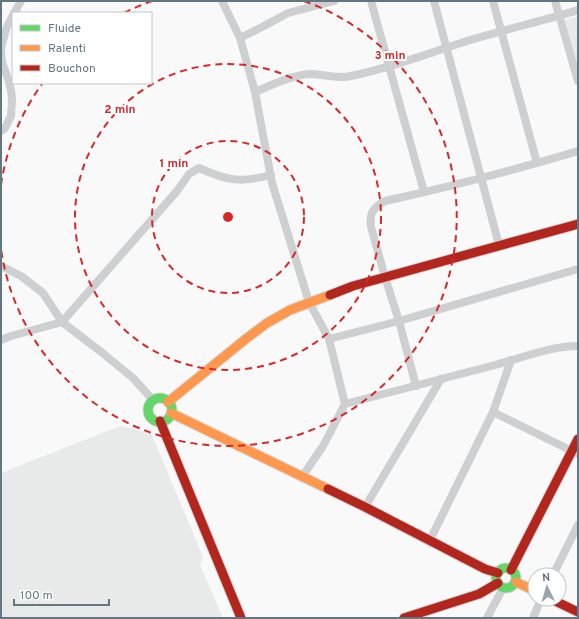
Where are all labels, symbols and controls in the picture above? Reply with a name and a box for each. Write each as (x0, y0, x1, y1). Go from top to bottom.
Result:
legend (12, 12, 152, 84)
text: Fluide (48, 21, 81, 37)
text: Ralenti (48, 41, 86, 57)
text: 3 min (374, 48, 406, 64)
text: Bouchon (48, 61, 96, 77)
text: 2 min (104, 102, 136, 118)
text: 1 min (160, 156, 188, 172)
centre of rings (221, 210, 235, 224)
north arrow (527, 567, 567, 607)
text: N (542, 571, 551, 585)
scale bar (14, 581, 109, 607)
text: 100 m (20, 588, 53, 604)

